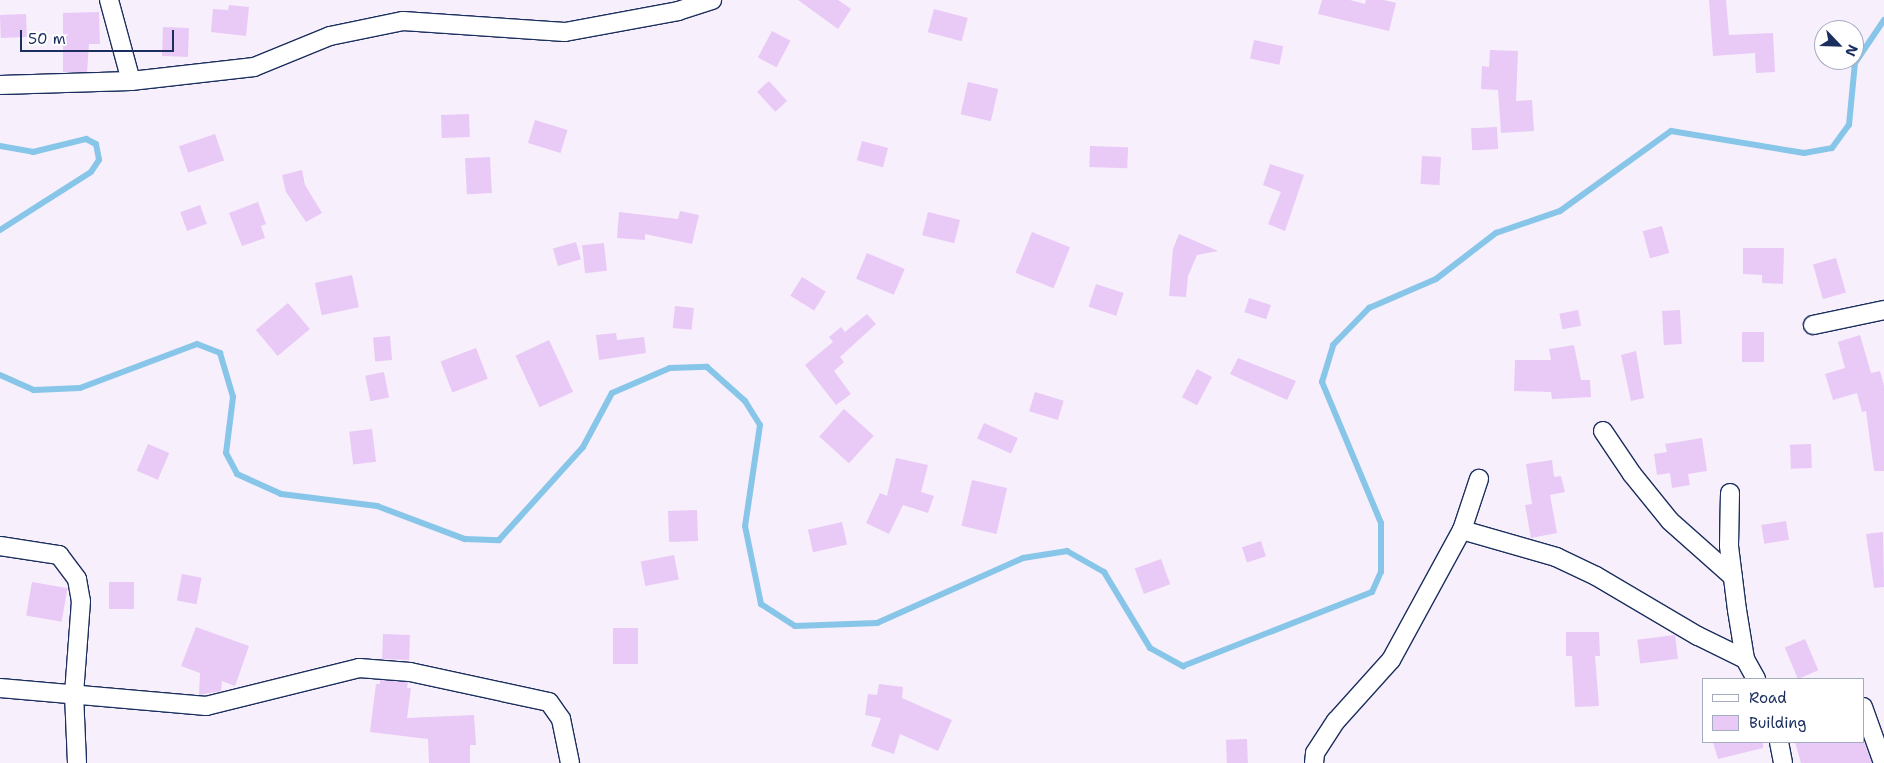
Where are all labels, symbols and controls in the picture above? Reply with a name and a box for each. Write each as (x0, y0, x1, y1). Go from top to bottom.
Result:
scale bar (22, 20, 176, 52)
north arrow (1814, 20, 1864, 70)
text: 50 m (28, 29, 66, 49)
text: N (1841, 42, 1862, 59)
legend (1702, 678, 1864, 743)
text: Road (1749, 688, 1787, 708)
text: Building (1749, 713, 1806, 733)

